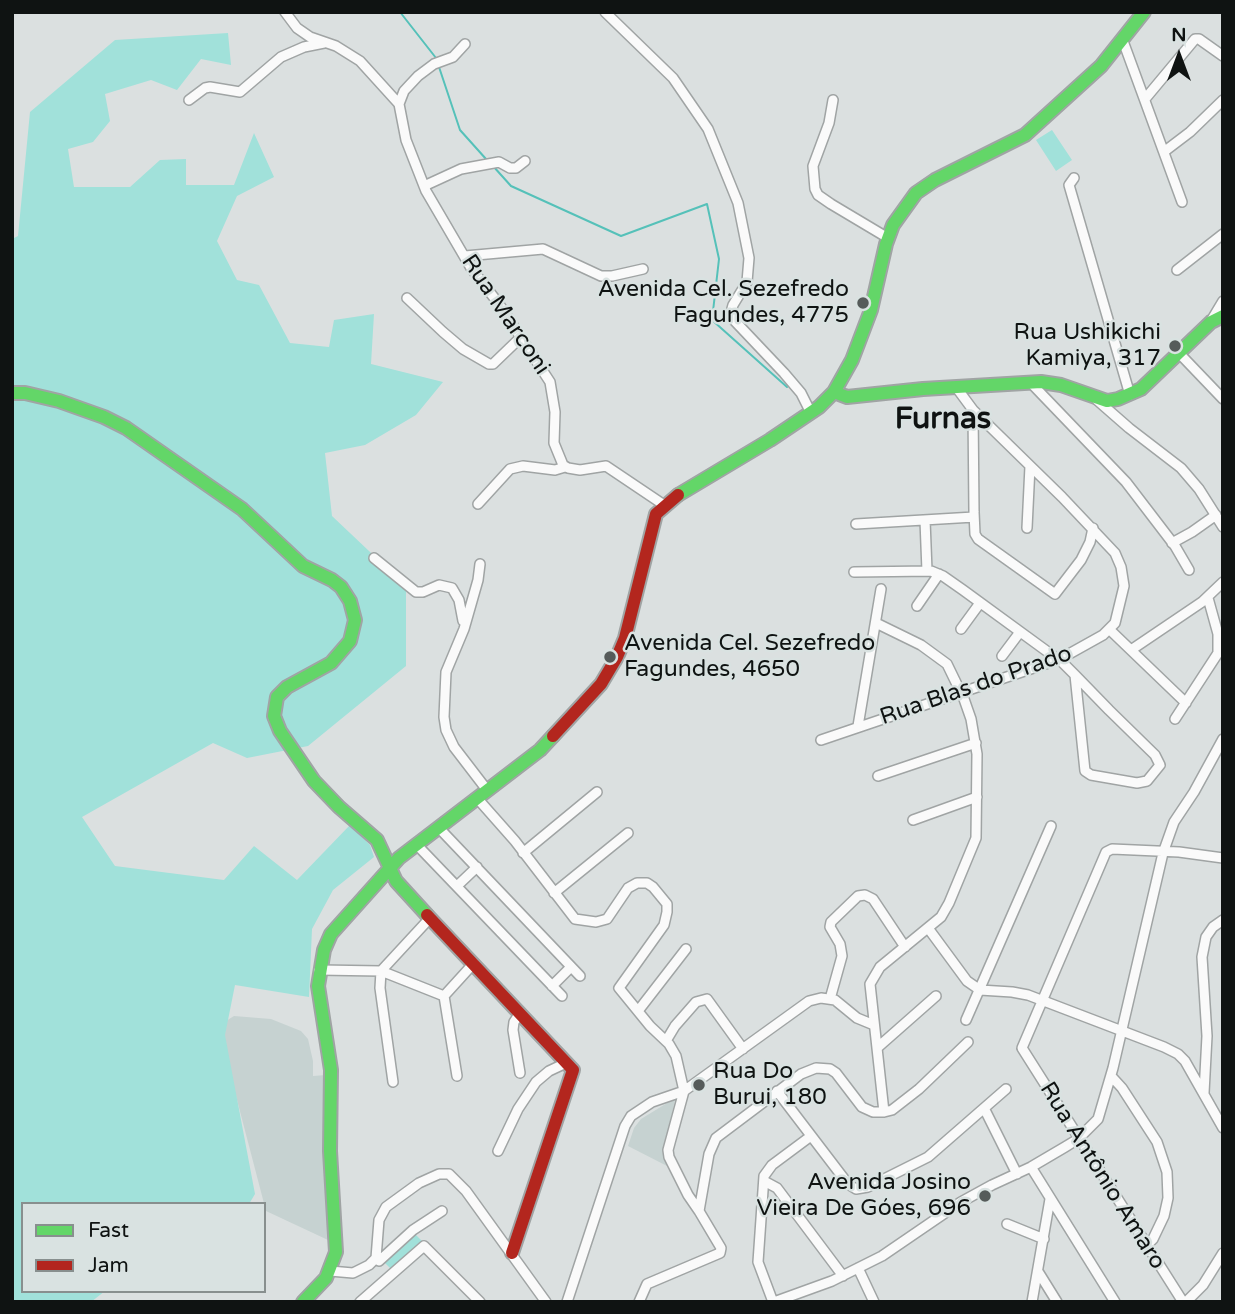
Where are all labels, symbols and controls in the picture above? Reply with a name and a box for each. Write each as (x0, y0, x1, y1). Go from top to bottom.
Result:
north arrow (1144, 21, 1214, 91)
text: N (1171, 24, 1187, 46)
street label: Rua Marconi (455, 250, 555, 380)
place label: Avenida Cel. Sezefredo Fagundes, 4775 (598, 276, 849, 330)
marker: Avenida Cel. Sezefredo Fagundes, 4775 (855, 295, 871, 311)
place label: Rua Ushikichi Kamiya, 317 (1014, 319, 1161, 373)
marker: Rua Ushikichi Kamiya, 317 (1167, 338, 1183, 354)
district label: Furnas (895, 402, 991, 438)
place label: Avenida Cel. Sezefredo Fagundes, 4650 (624, 630, 875, 684)
street label: Rua Blas do Prado (877, 640, 1075, 732)
marker: Avenida Cel. Sezefredo Fagundes, 4650 (602, 649, 618, 665)
place label: Rua Do Burui, 180 (713, 1058, 827, 1112)
marker: Rua Do Burui, 180 (691, 1077, 707, 1093)
street label: Rua Antônio Amaro (1033, 1077, 1171, 1275)
place label: Avenida Josino Vieira De Góes, 696 (757, 1169, 971, 1223)
marker: Avenida Josino Vieira De Góes, 696 (977, 1188, 993, 1204)
legend (21, 1202, 266, 1293)
text: Fast (88, 1218, 129, 1243)
text: Jam (88, 1253, 129, 1278)

